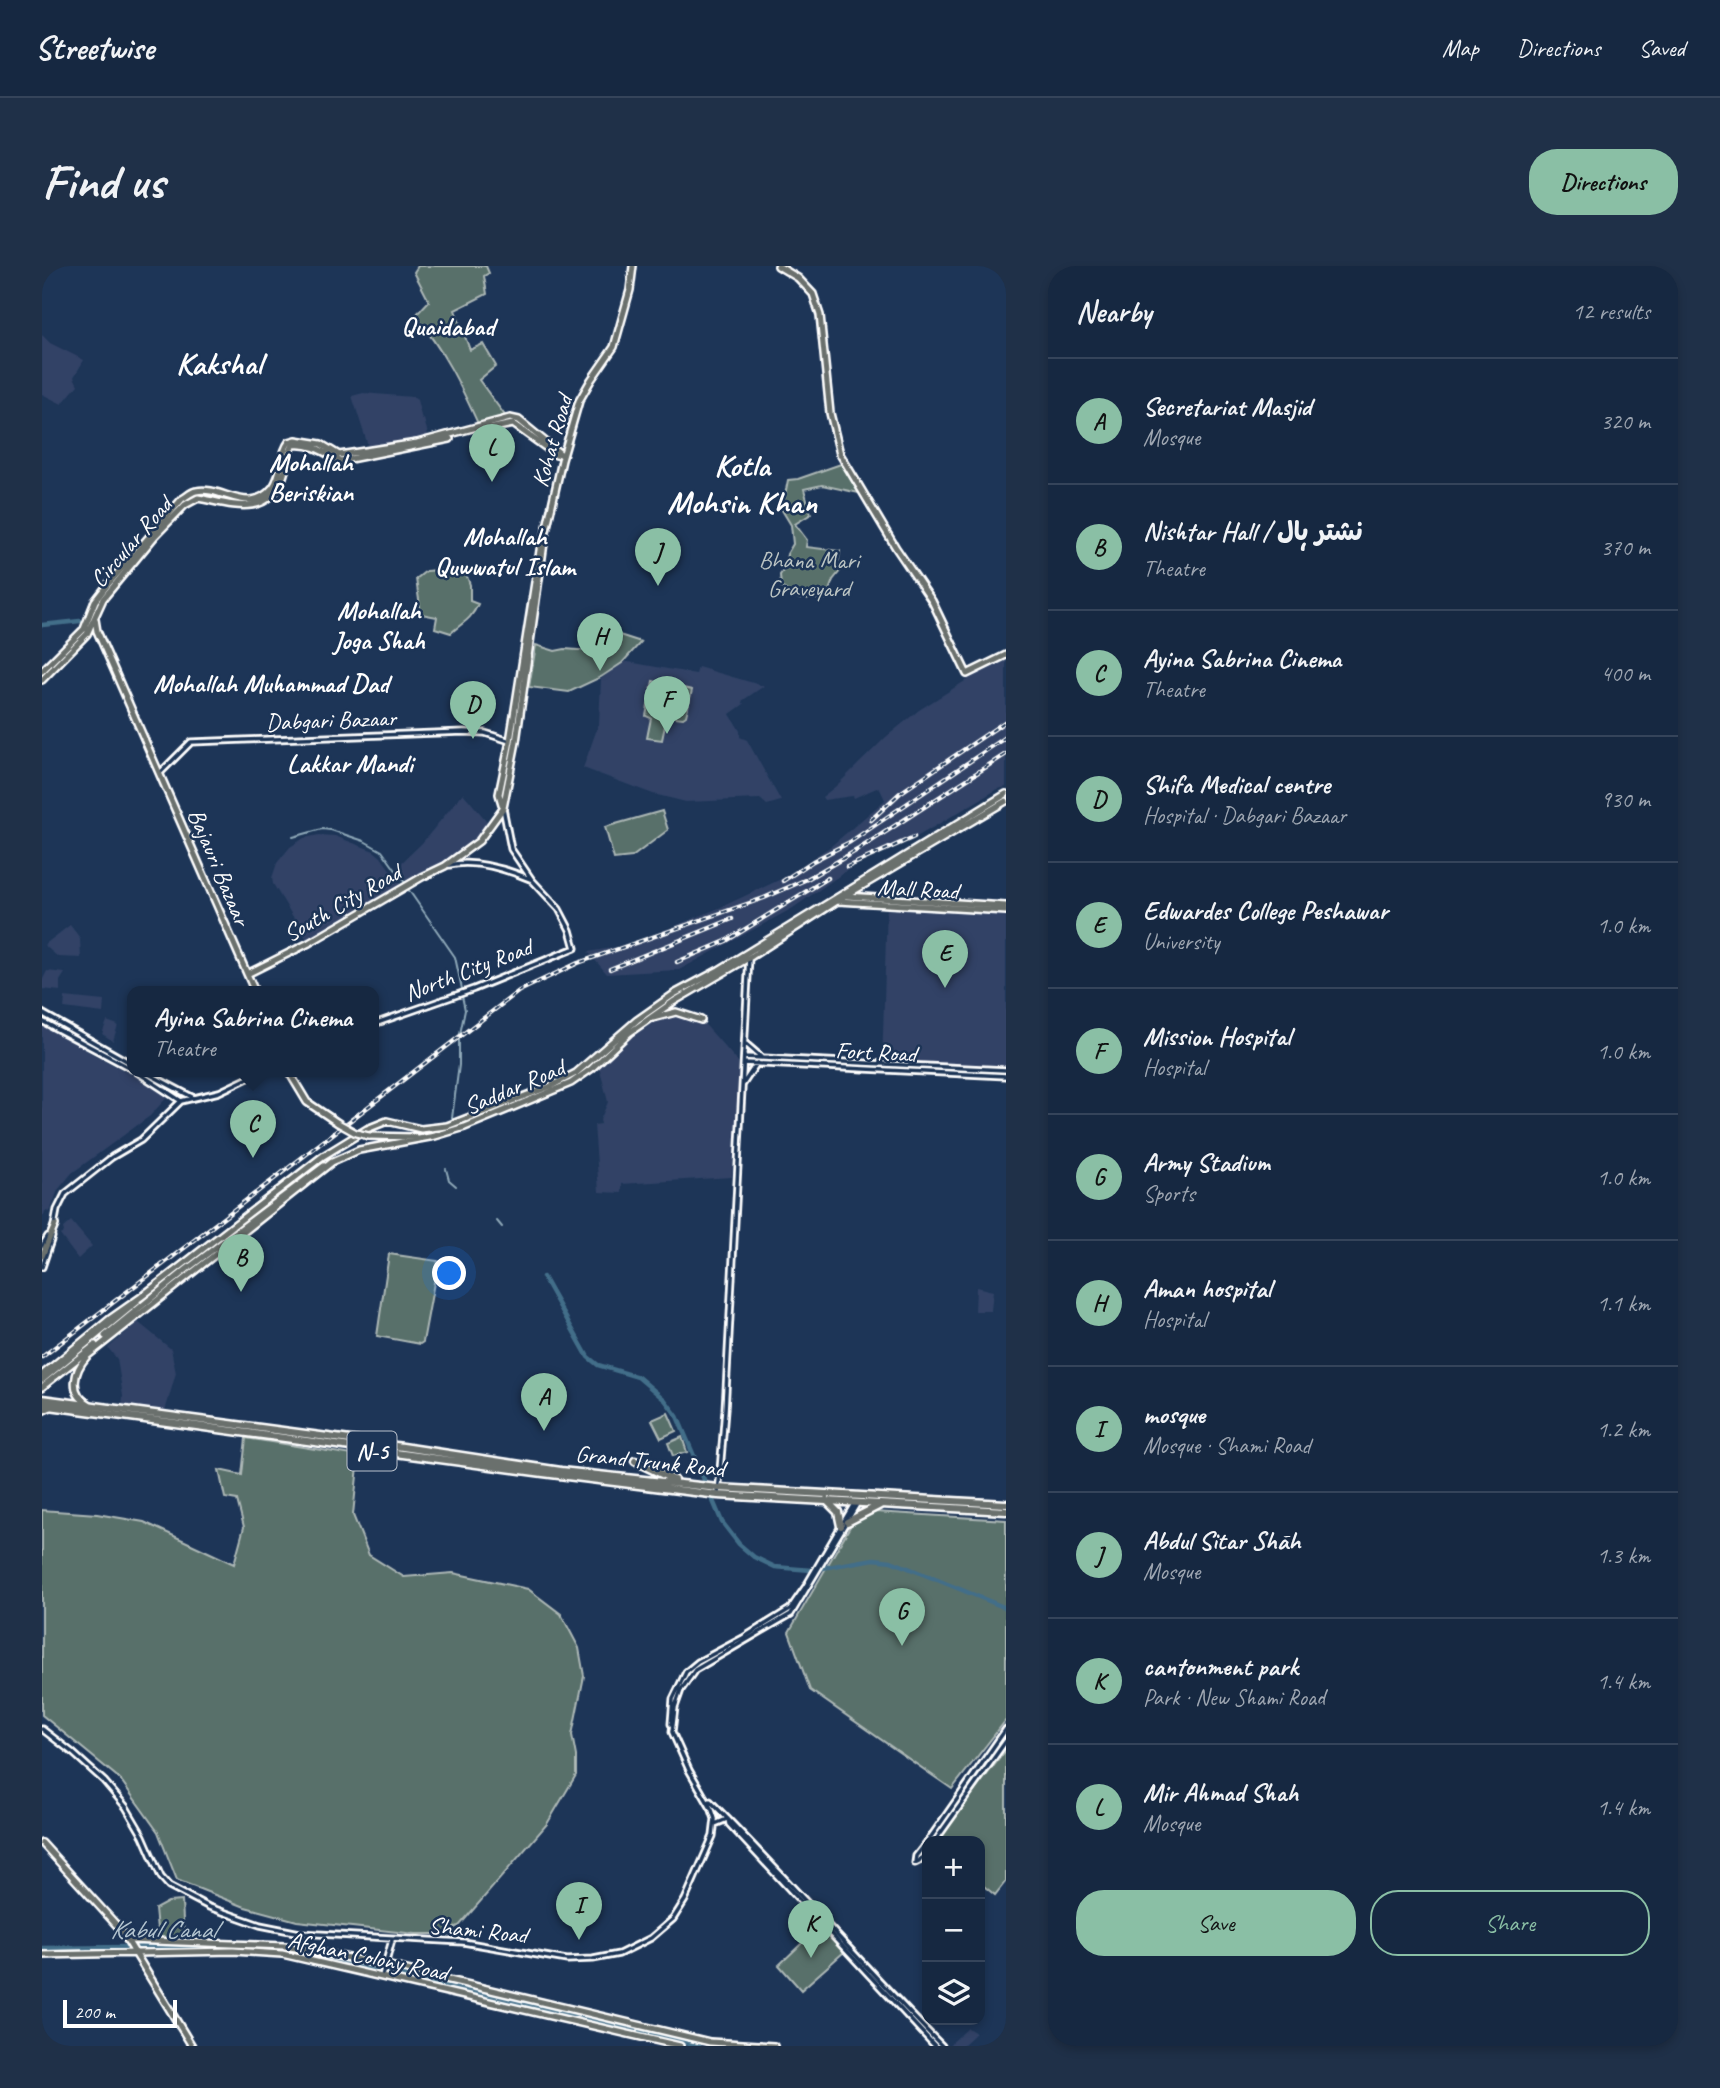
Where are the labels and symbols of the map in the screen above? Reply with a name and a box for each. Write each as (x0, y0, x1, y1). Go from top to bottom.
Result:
district label: Quaidabad (402, 310, 499, 343)
district label: Kakshal (176, 343, 268, 384)
street label: Kohat Road (525, 388, 580, 490)
pin: L (469, 424, 515, 482)
district label: Kotla Mohsin Khan (667, 445, 818, 523)
district label: Mohallah Beriskian (269, 446, 355, 509)
street label: Circular Road (84, 488, 181, 593)
district label: Mohallah Quwwatul Islam (435, 520, 577, 583)
pin: J (635, 528, 681, 586)
park label: Bhana Mari Graveyard (759, 545, 862, 603)
district label: Mohallah Joga Shah (331, 594, 426, 657)
pin: H (577, 613, 623, 671)
district label: Mohallah Muhammad Dad (153, 667, 393, 700)
pin: F (644, 676, 690, 734)
pin: D (450, 681, 496, 739)
street label: Dabgari Bazaar (265, 703, 399, 737)
district label: Lakkar Mandi (287, 747, 417, 780)
street label: Bajauri Bazaar (181, 804, 258, 932)
street label: South City Road (278, 856, 409, 949)
street label: Mall Road (877, 872, 963, 906)
pin: E (922, 930, 968, 988)
street label: North City Road (400, 931, 539, 1008)
street label: Fort Road (835, 1035, 921, 1069)
street label: Saddar Road (459, 1051, 572, 1121)
pin: C (230, 1100, 276, 1158)
pin: B (218, 1234, 264, 1292)
your location (432, 1256, 466, 1290)
pin: A (521, 1373, 567, 1431)
road number: N-5 (348, 1432, 396, 1470)
street label: Grand Trunk Road (574, 1438, 729, 1484)
pin: G (879, 1588, 925, 1646)
pin: I (556, 1882, 602, 1940)
pin: K (788, 1900, 834, 1958)
street label: Shami Road (427, 1910, 532, 1950)
water label: Kabul Canal (110, 1913, 224, 1946)
street label: Afghan Colony Road (285, 1924, 454, 1988)
scale bar (63, 1997, 177, 2029)

